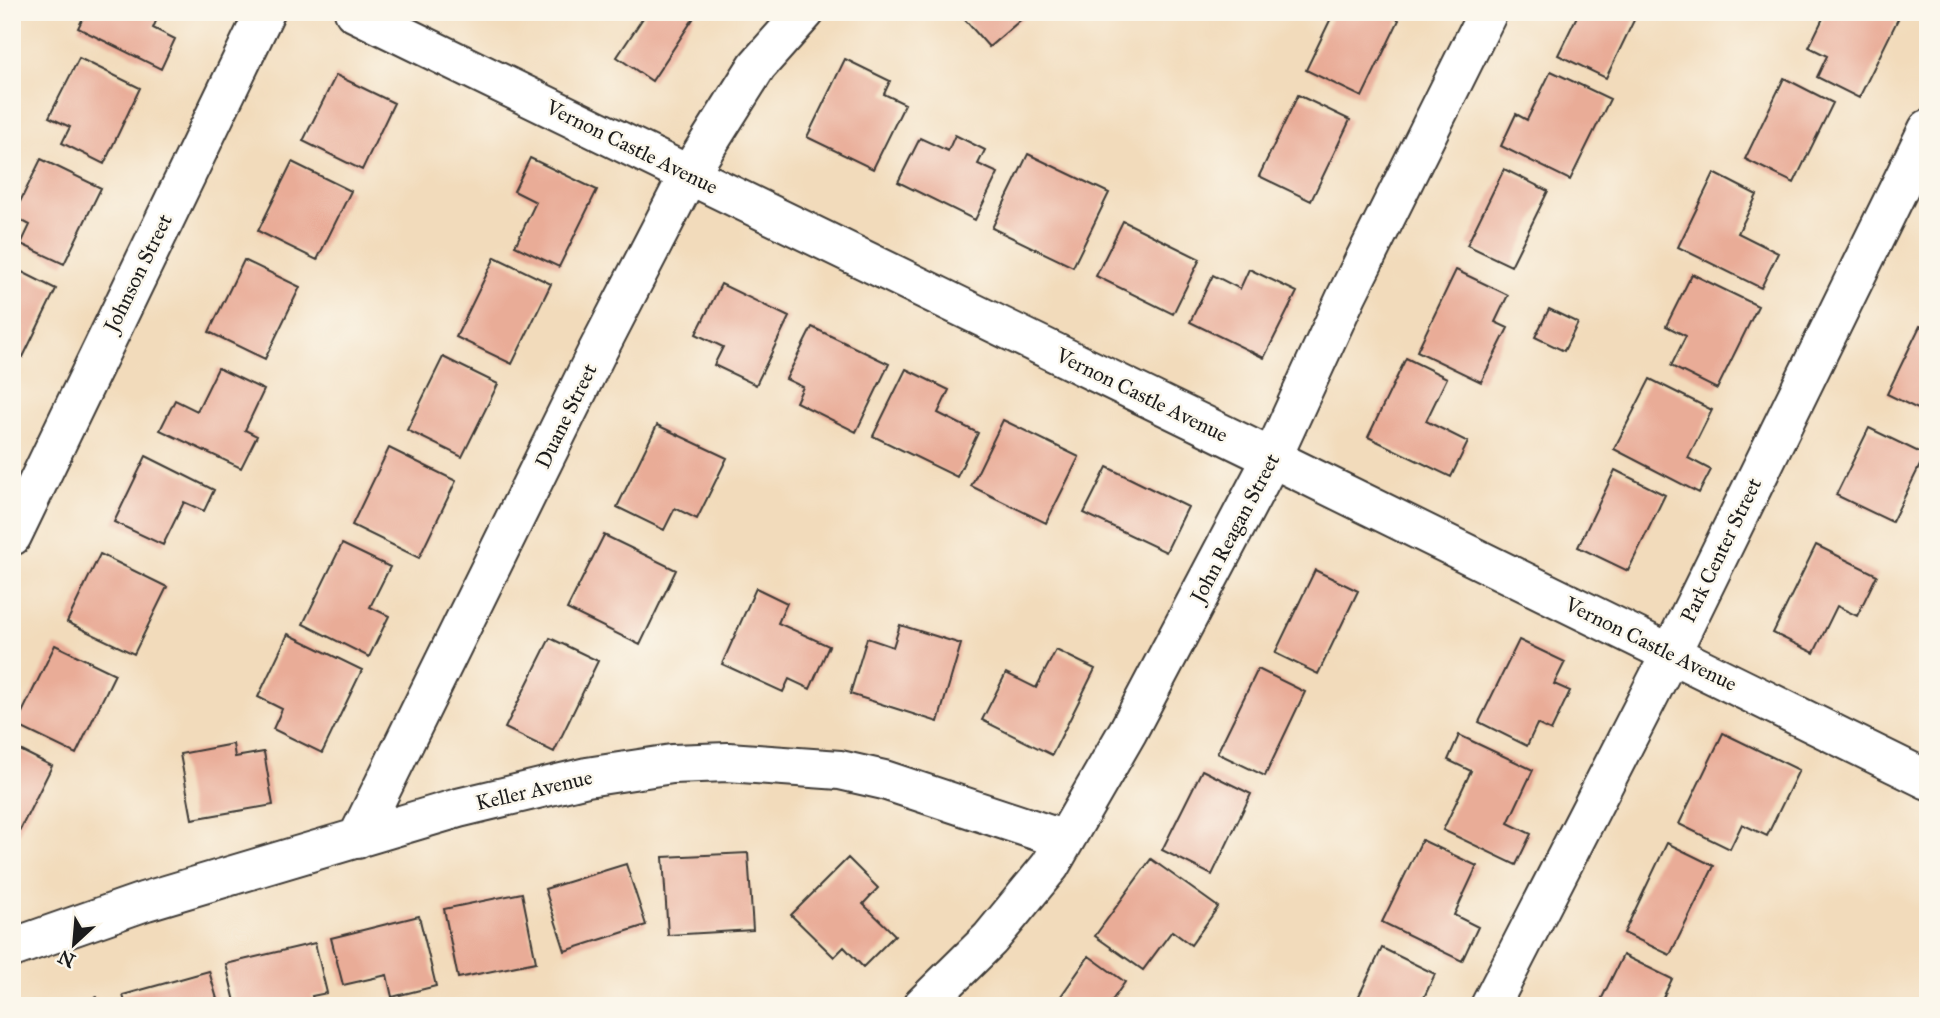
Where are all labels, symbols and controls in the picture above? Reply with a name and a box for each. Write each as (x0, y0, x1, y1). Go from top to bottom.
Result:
street label: Vernon Castle Avenue (541, 94, 722, 200)
street label: Johnson Street (97, 209, 178, 338)
street label: Vernon Castle Avenue (1051, 342, 1232, 448)
street label: Duane Street (529, 359, 603, 473)
street label: John Reagan Street (1184, 448, 1286, 609)
street label: Park Center Street (1675, 473, 1767, 627)
street label: Vernon Castle Avenue (1560, 591, 1741, 697)
street label: Keller Avenue (473, 764, 595, 816)
north arrow (38, 909, 108, 979)
text: N (54, 945, 79, 973)

